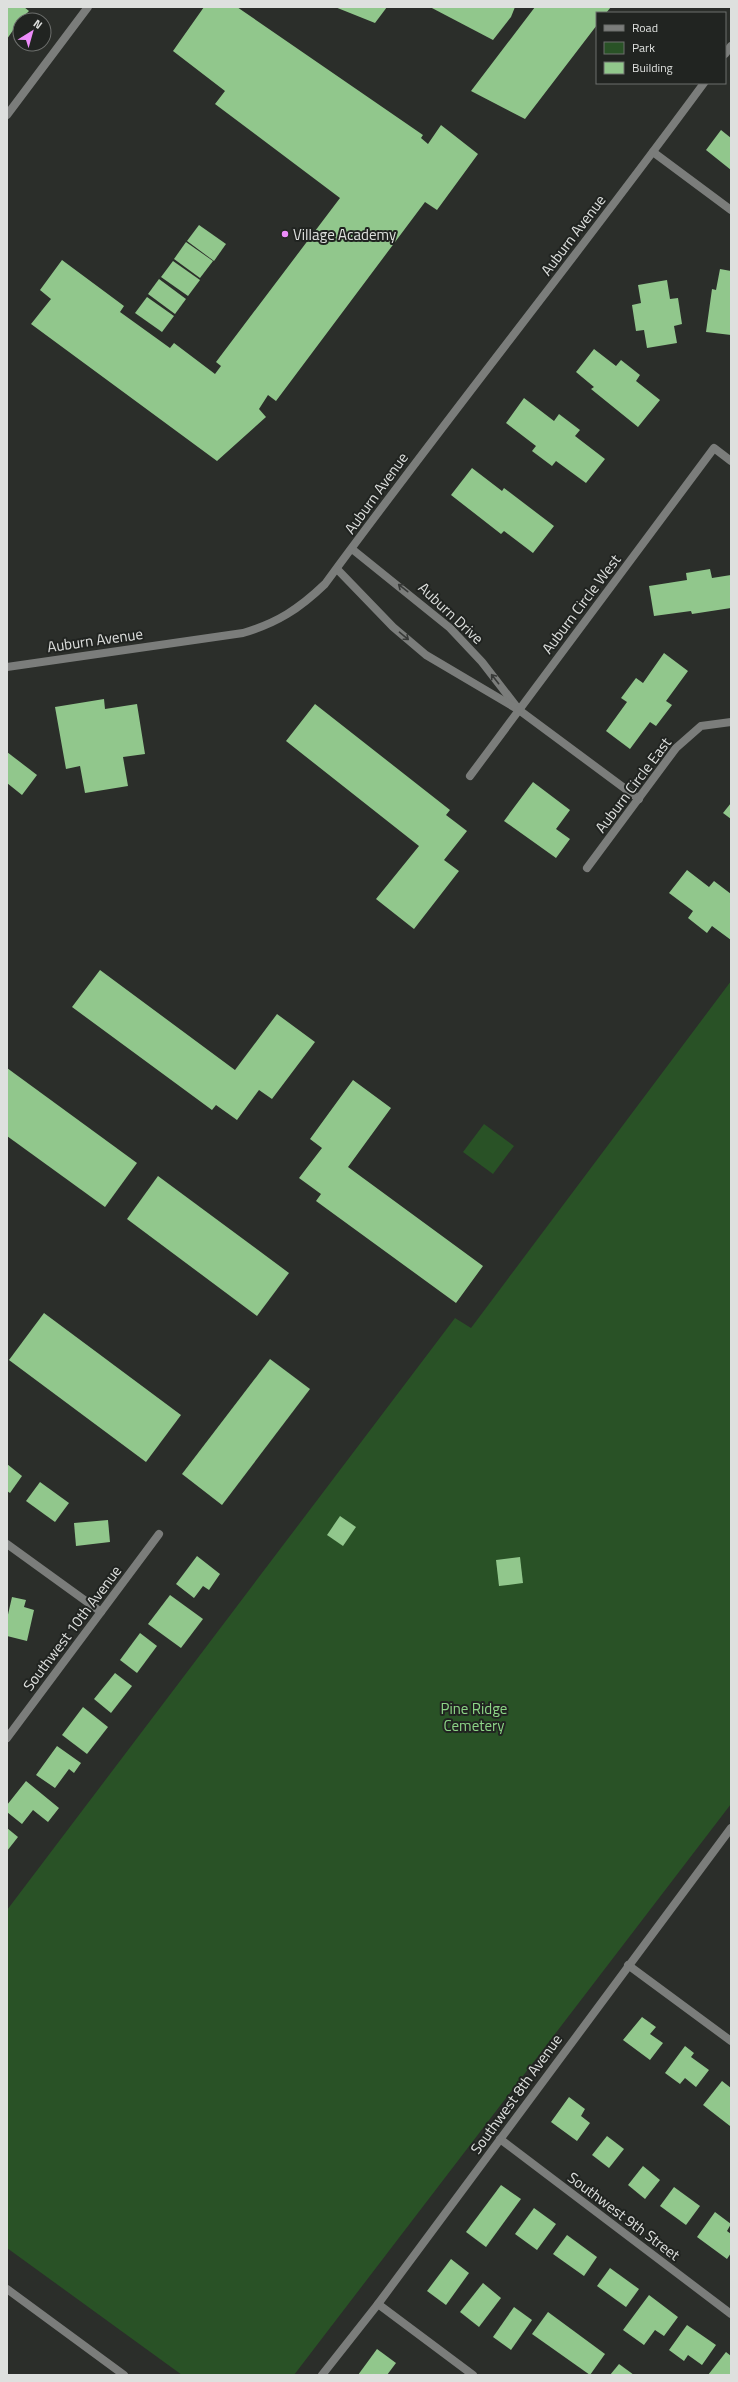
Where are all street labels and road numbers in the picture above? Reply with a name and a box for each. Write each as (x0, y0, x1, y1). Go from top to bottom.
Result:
street label: Auburn Avenue (535, 190, 611, 280)
street label: Auburn Avenue (338, 447, 414, 539)
street label: Auburn Circle West (536, 549, 627, 659)
street label: Auburn Drive (413, 577, 489, 649)
street label: Auburn Avenue (46, 622, 144, 658)
street label: Auburn Circle East (589, 732, 677, 838)
street label: Southwest 10th Avenue (17, 1560, 127, 1696)
street label: Southwest 8th Avenue (464, 2029, 568, 2159)
street label: Southwest 9th Street (563, 2166, 686, 2266)

